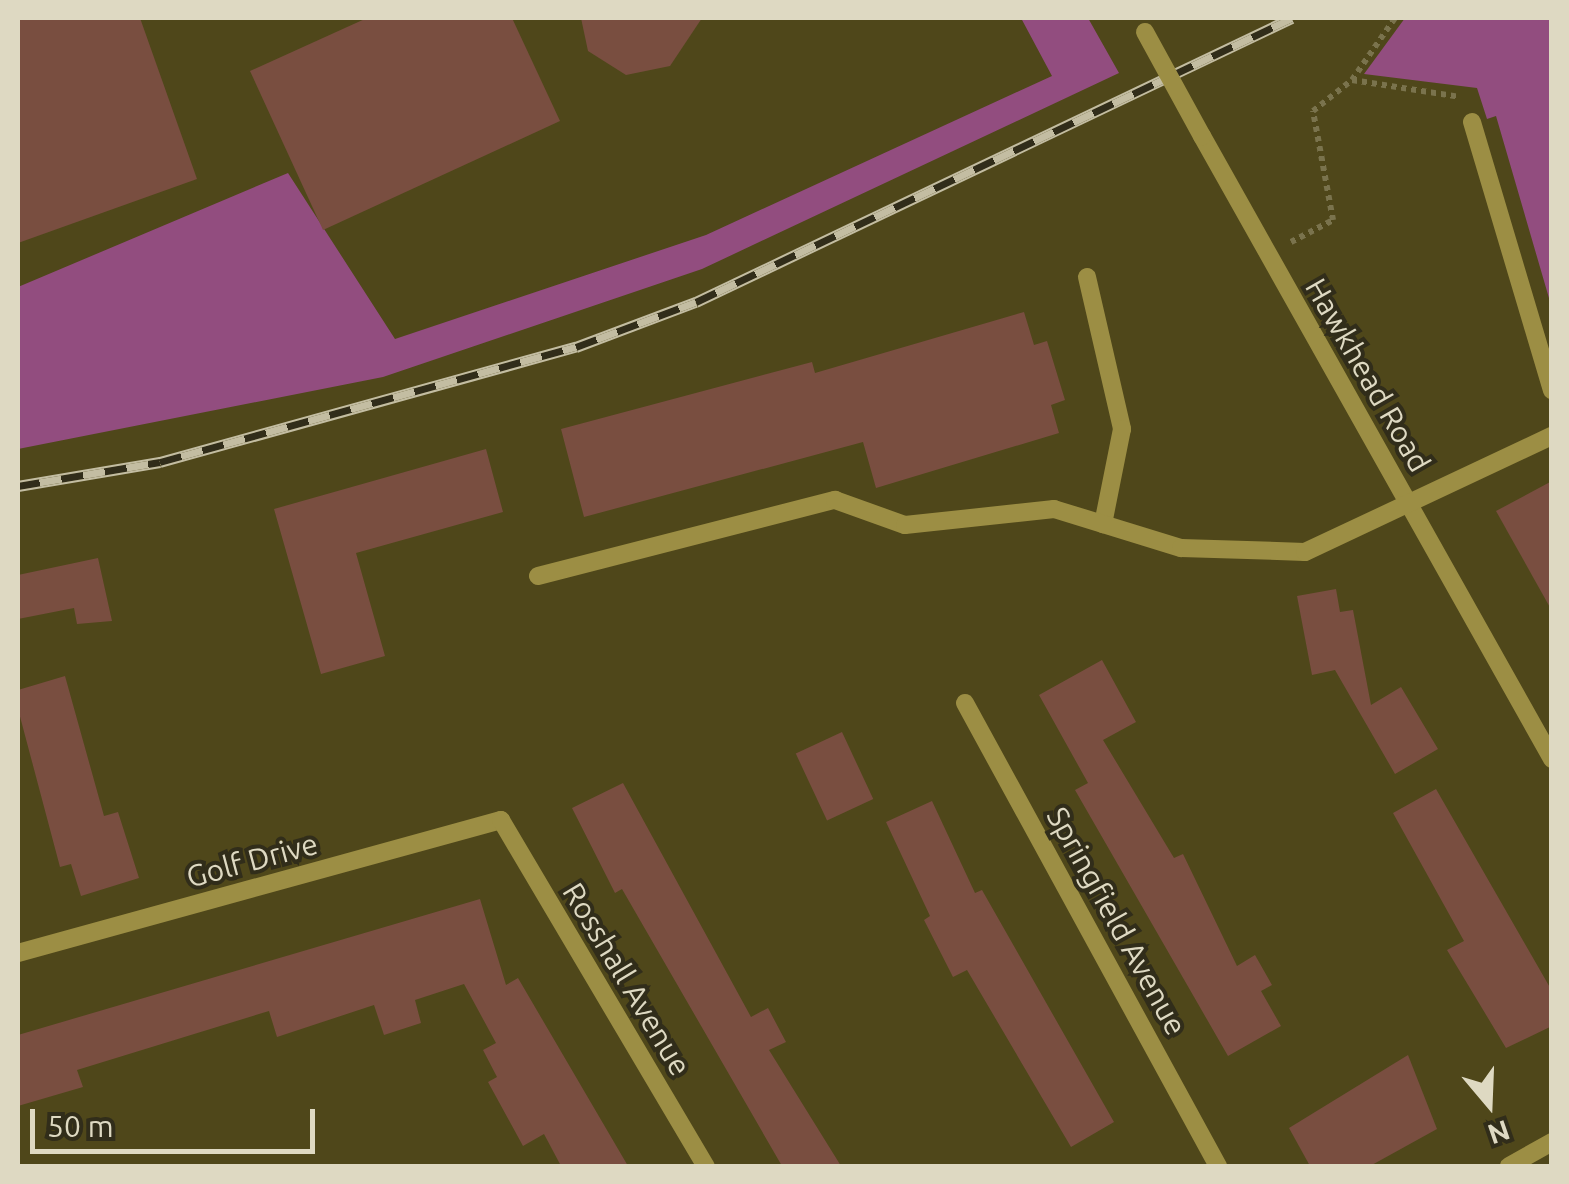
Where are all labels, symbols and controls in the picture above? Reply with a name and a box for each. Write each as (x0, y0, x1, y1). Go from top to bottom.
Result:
street label: Hawkhead Road (1298, 272, 1438, 478)
street label: Springfield Avenue (1039, 801, 1195, 1041)
street label: Golf Drive (182, 825, 322, 895)
street label: Rosshall Avenue (555, 876, 699, 1082)
north arrow (1439, 1054, 1539, 1154)
scale bar (35, 1089, 320, 1151)
text: 50 m (47, 1109, 114, 1143)
text: N (1484, 1115, 1514, 1151)

